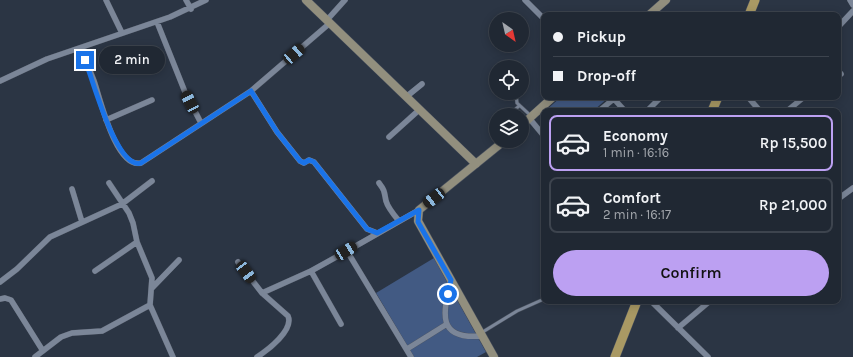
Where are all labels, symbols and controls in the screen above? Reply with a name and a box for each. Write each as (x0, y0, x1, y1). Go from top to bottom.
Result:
north arrow (489, 12, 529, 52)
map controls (489, 12, 529, 148)
text: Pickup (577, 28, 626, 46)
car (281, 42, 307, 66)
callout: 2 min (99, 46, 165, 74)
route end (76, 51, 94, 69)
text: 2 min (114, 52, 150, 67)
button: locate (489, 60, 529, 100)
text: Drop-off (577, 67, 636, 85)
car (179, 89, 201, 115)
button: layers (489, 108, 529, 148)
icon: car (555, 125, 591, 161)
text: Economy (603, 127, 668, 145)
text: Rp 15,500 (760, 134, 827, 152)
text: 1 min · 16:16 (603, 145, 669, 160)
car (421, 186, 447, 210)
icon: car (555, 187, 591, 223)
text: Comfort (603, 189, 661, 207)
text: Rp 21,000 (759, 196, 827, 214)
text: 2 min · 16:17 (603, 207, 671, 222)
car (333, 240, 359, 262)
button: Confirm (553, 250, 829, 296)
car (234, 259, 258, 285)
route start (439, 285, 457, 303)

